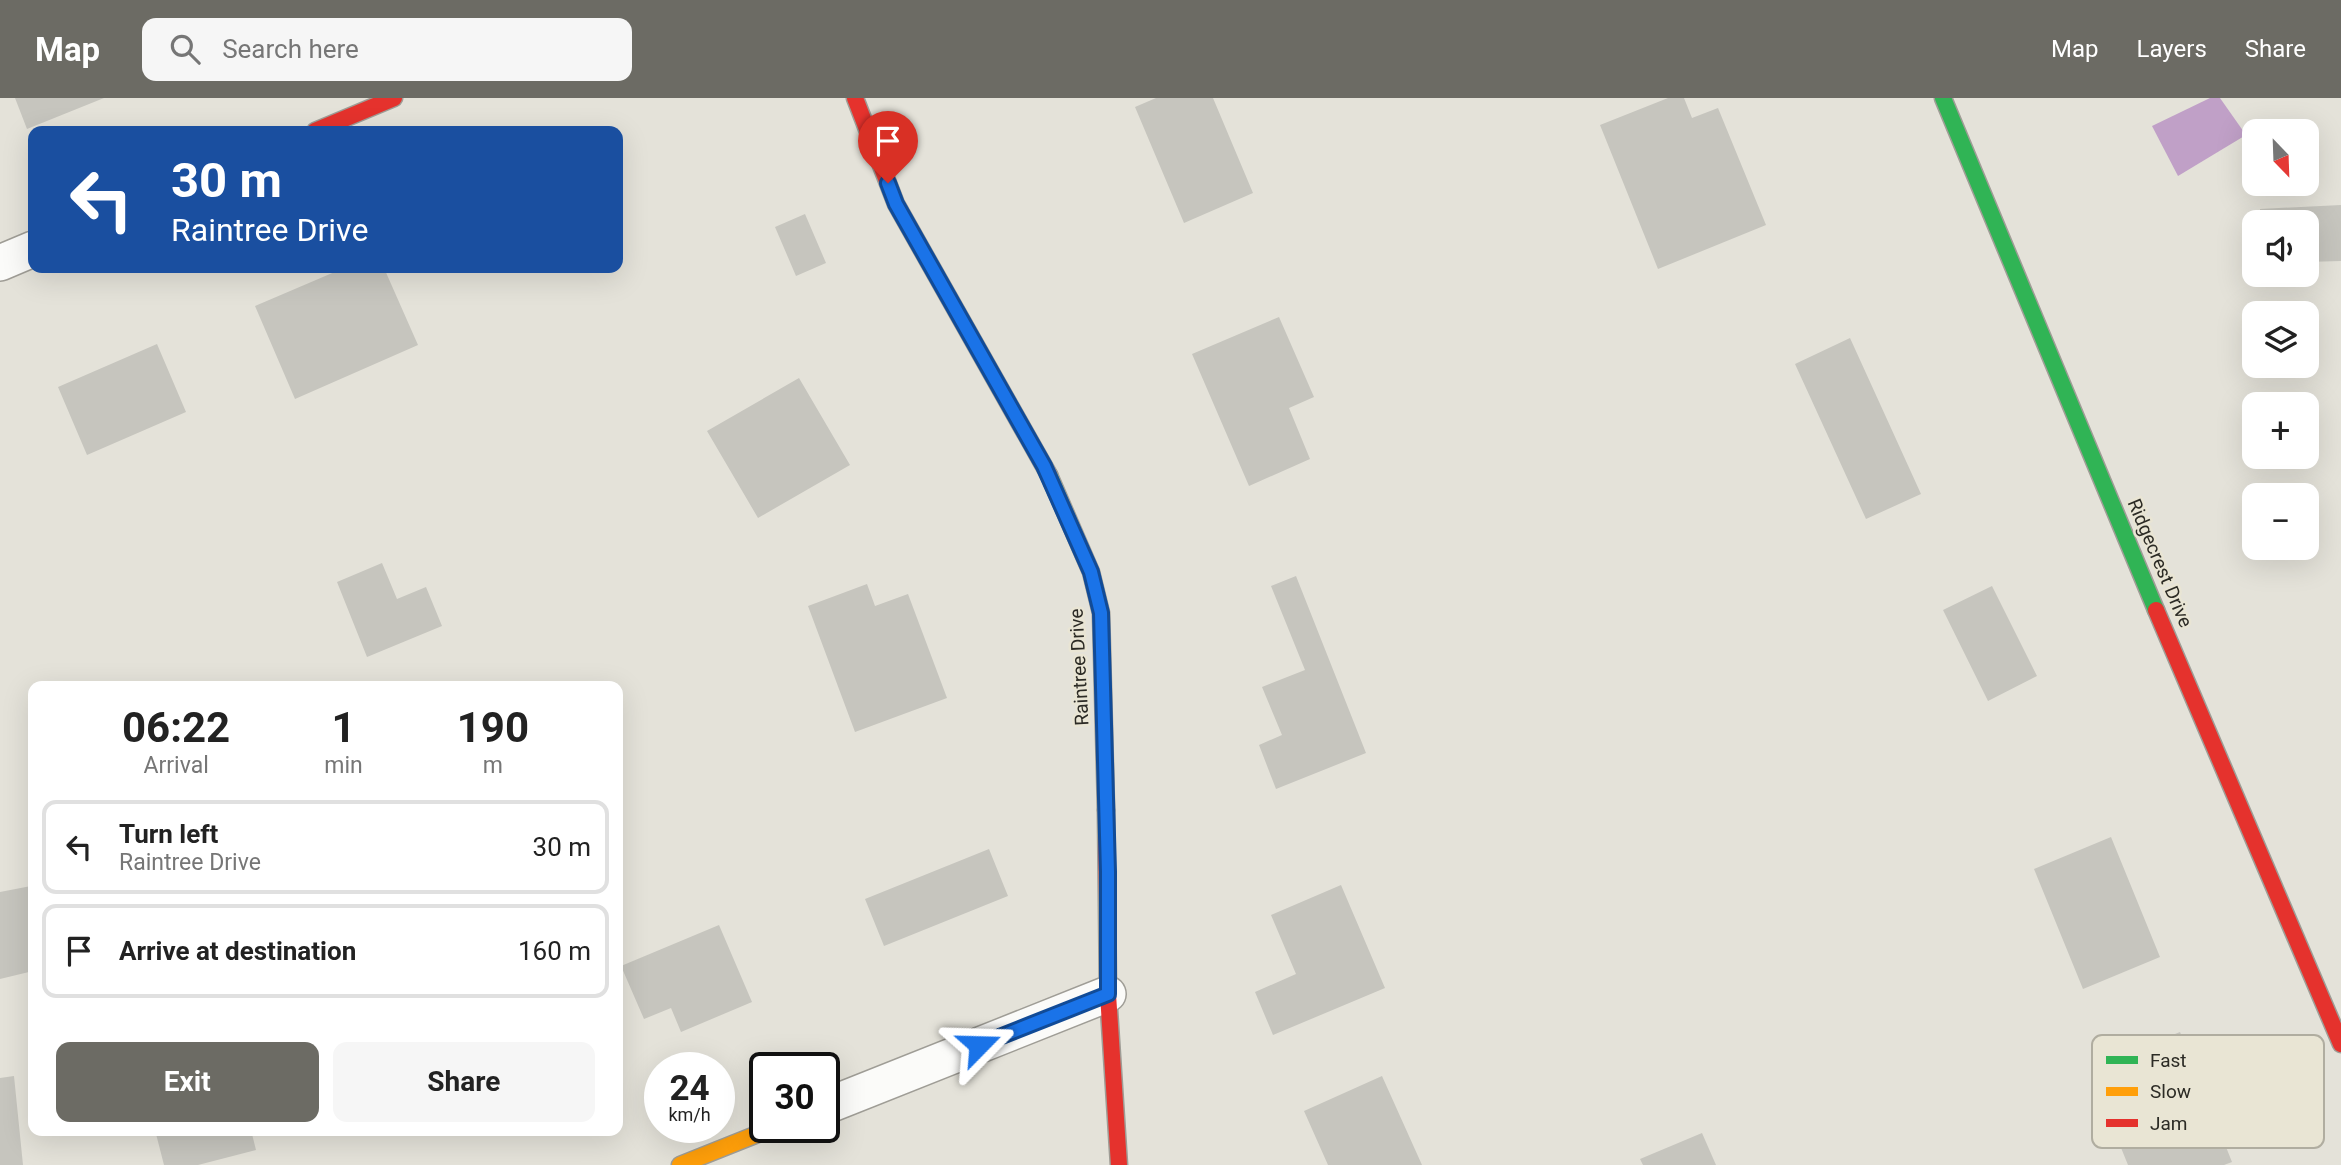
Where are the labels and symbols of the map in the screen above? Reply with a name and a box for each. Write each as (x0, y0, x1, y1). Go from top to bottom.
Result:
pin (858, 111, 918, 183)
north arrow (2242, 119, 2319, 196)
street label: Ridgecrest Drive (2123, 495, 2197, 631)
street label: Raintree Drive (1064, 608, 1094, 726)
position arrow (942, 1008, 1016, 1082)
legend (2092, 1035, 2324, 1148)
text: Fast (2150, 1049, 2187, 1072)
speed limit sign: 30 (749, 1052, 840, 1143)
text: Slow (2150, 1080, 2191, 1103)
text: Jam (2150, 1112, 2187, 1135)

